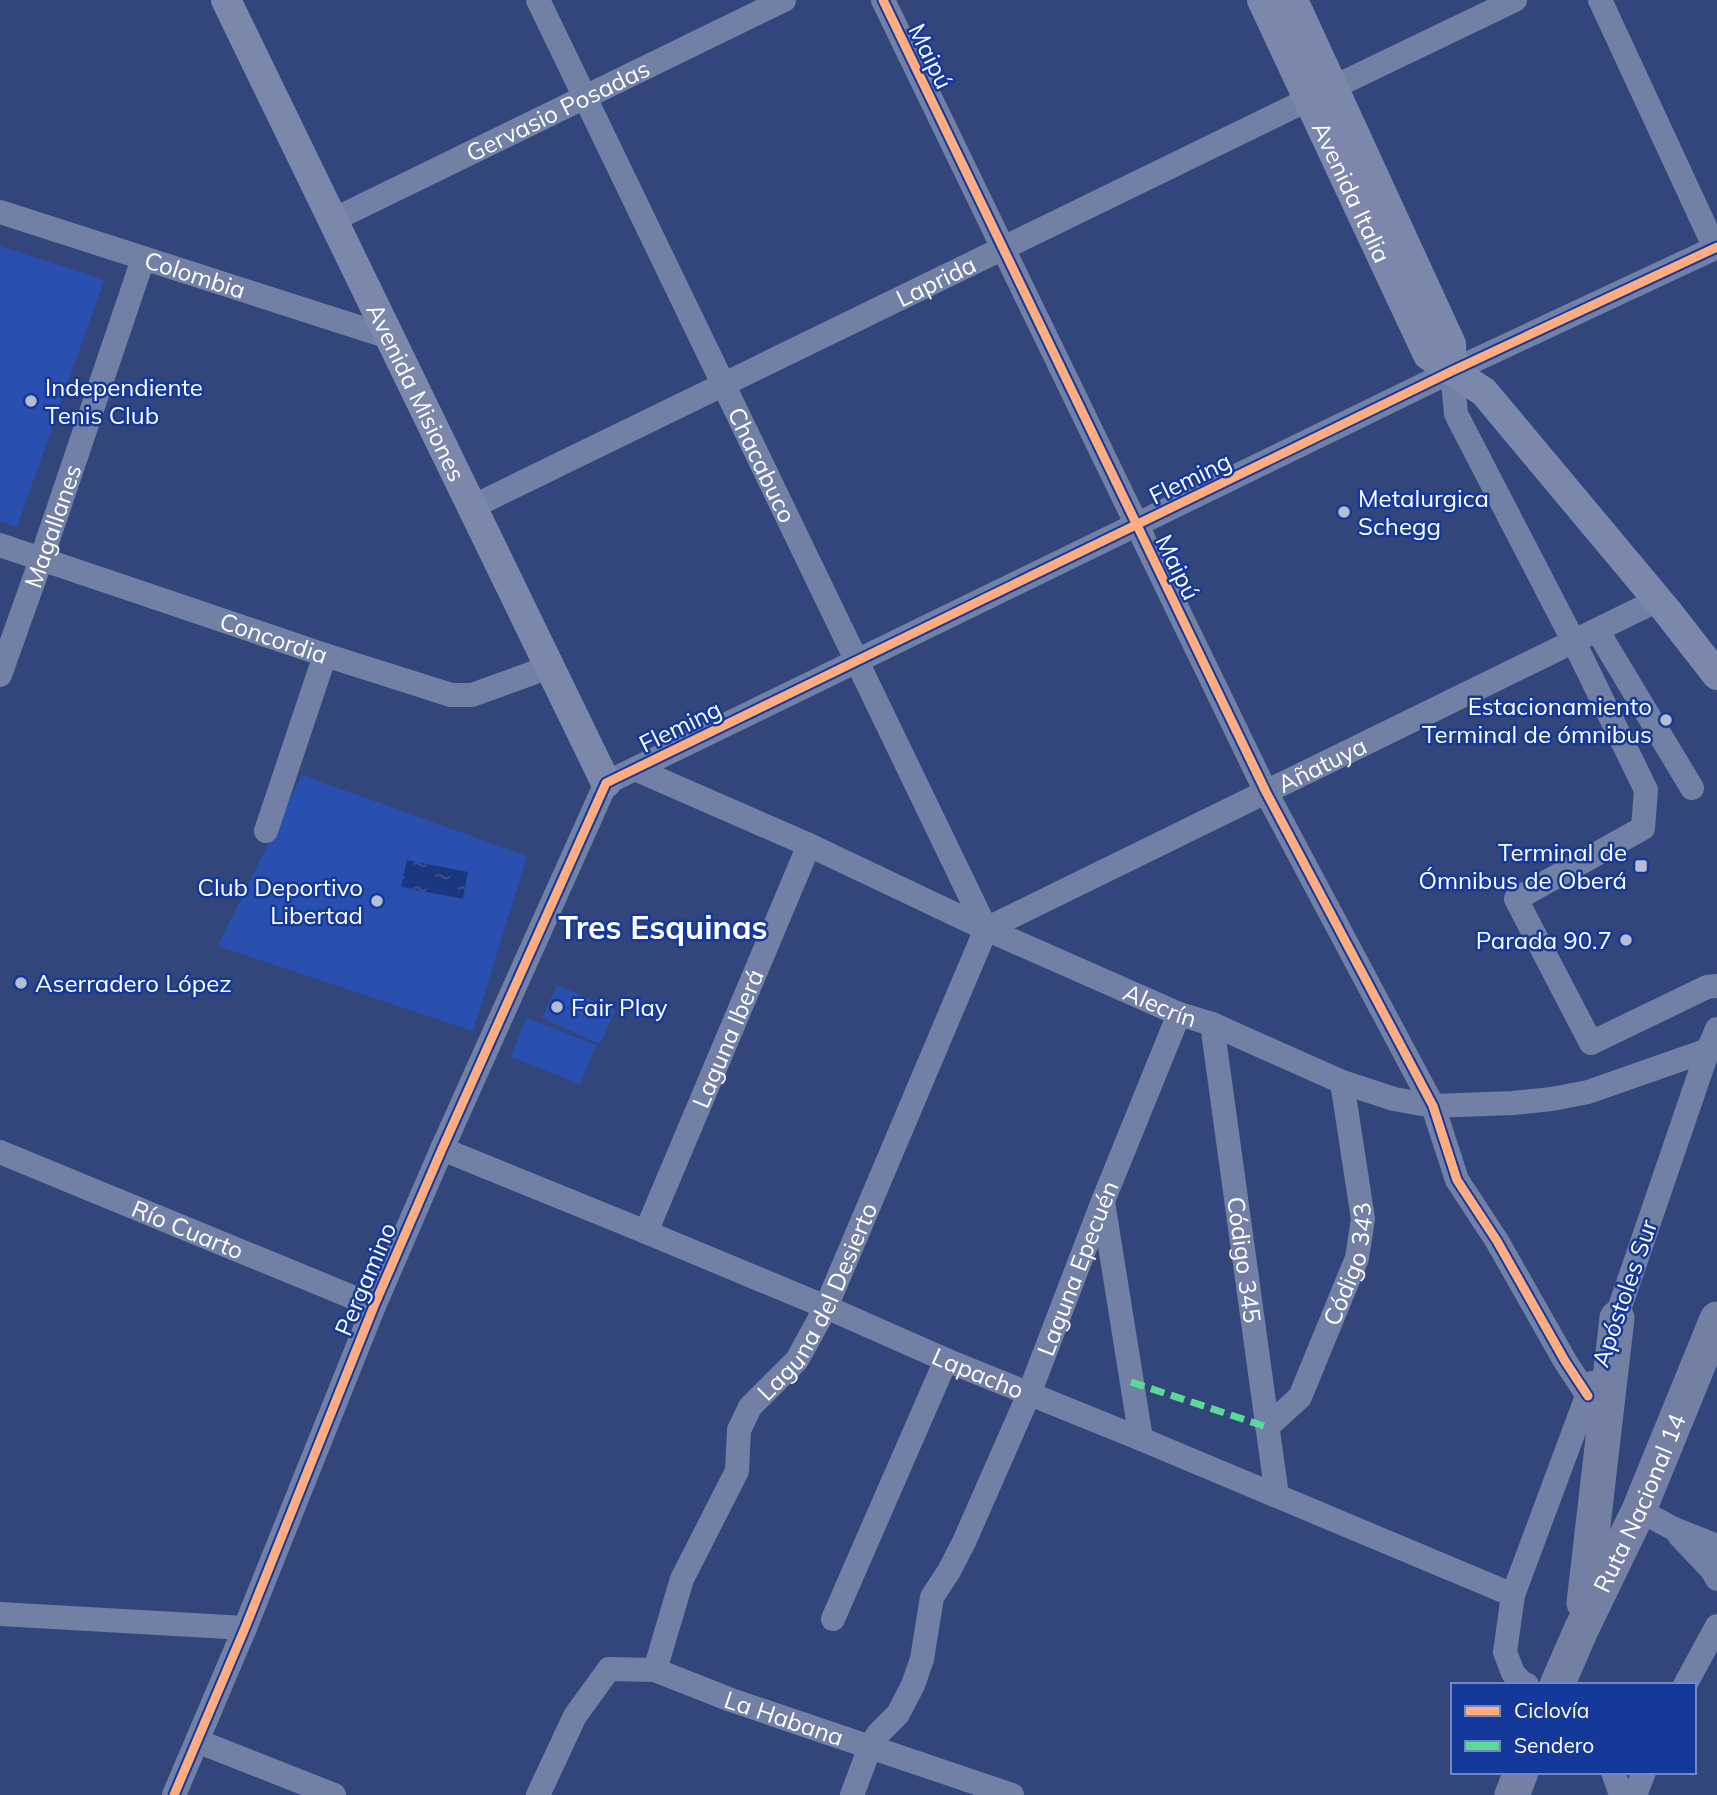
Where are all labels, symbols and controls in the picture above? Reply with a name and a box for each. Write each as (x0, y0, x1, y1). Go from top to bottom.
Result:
street label: Maipú (902, 18, 960, 94)
street label: Gervasio Posadas (461, 53, 654, 168)
street label: Avenida Italia (1306, 117, 1398, 267)
street label: Colombia (141, 244, 249, 305)
street label: Laprida (891, 249, 981, 313)
street label: Avenida Misiones (360, 298, 472, 486)
place label: Independiente Tenis Club (45, 372, 203, 430)
marker: Independiente Tenis Club (23, 393, 39, 409)
street label: Chacabuco (722, 402, 803, 527)
street label: Fleming (1144, 445, 1236, 511)
street label: Magallanes (17, 460, 87, 592)
place label: Metalurgica Schegg (1358, 483, 1489, 541)
marker: Metalurgica Schegg (1336, 504, 1352, 520)
street label: Maipú (1149, 529, 1207, 605)
street label: Concordia (216, 606, 332, 670)
place label: Estacionamiento Terminal de ómnibus (1422, 691, 1652, 749)
street label: Fleming (634, 693, 726, 759)
marker: Estacionamiento Terminal de ómnibus (1658, 712, 1674, 728)
street label: Añatuya (1273, 730, 1371, 799)
place label: Terminal de Ómnibus de Oberá (1418, 837, 1627, 895)
marker: Terminal de Ómnibus de Oberá (1633, 858, 1649, 874)
place label: Club Deportivo Libertad (198, 872, 363, 930)
marker: Club Deportivo Libertad (369, 893, 385, 909)
district label: Tres Esquinas (558, 907, 768, 947)
place label: Parada 90.7 (1476, 925, 1612, 955)
marker: Parada 90.7 (1618, 932, 1634, 948)
street label: Laguna Iberá (685, 965, 770, 1112)
place label: Aserradero López (35, 968, 232, 998)
marker: Aserradero López (13, 975, 29, 991)
street label: Alecrín (1119, 976, 1200, 1033)
place label: Fair Play (571, 992, 668, 1022)
marker: Fair Play (549, 999, 565, 1015)
street label: Laguna Epecuén (1030, 1176, 1125, 1360)
street label: Río Cuarto (127, 1193, 248, 1266)
street label: Código 345 (1221, 1195, 1268, 1325)
street label: Laguna del Desierto (751, 1198, 883, 1406)
street label: Código 343 (1316, 1201, 1378, 1330)
street label: Apóstoles Sur (1585, 1215, 1663, 1371)
street label: Pergamino (328, 1218, 402, 1340)
street label: Lapacho (928, 1341, 1028, 1405)
street label: Ruta Nacional 14 (1587, 1409, 1692, 1597)
legend (1451, 1683, 1696, 1774)
street label: La Habana (721, 1684, 848, 1752)
text: Ciclovía (1514, 1697, 1589, 1723)
text: Sendero (1514, 1732, 1594, 1758)

